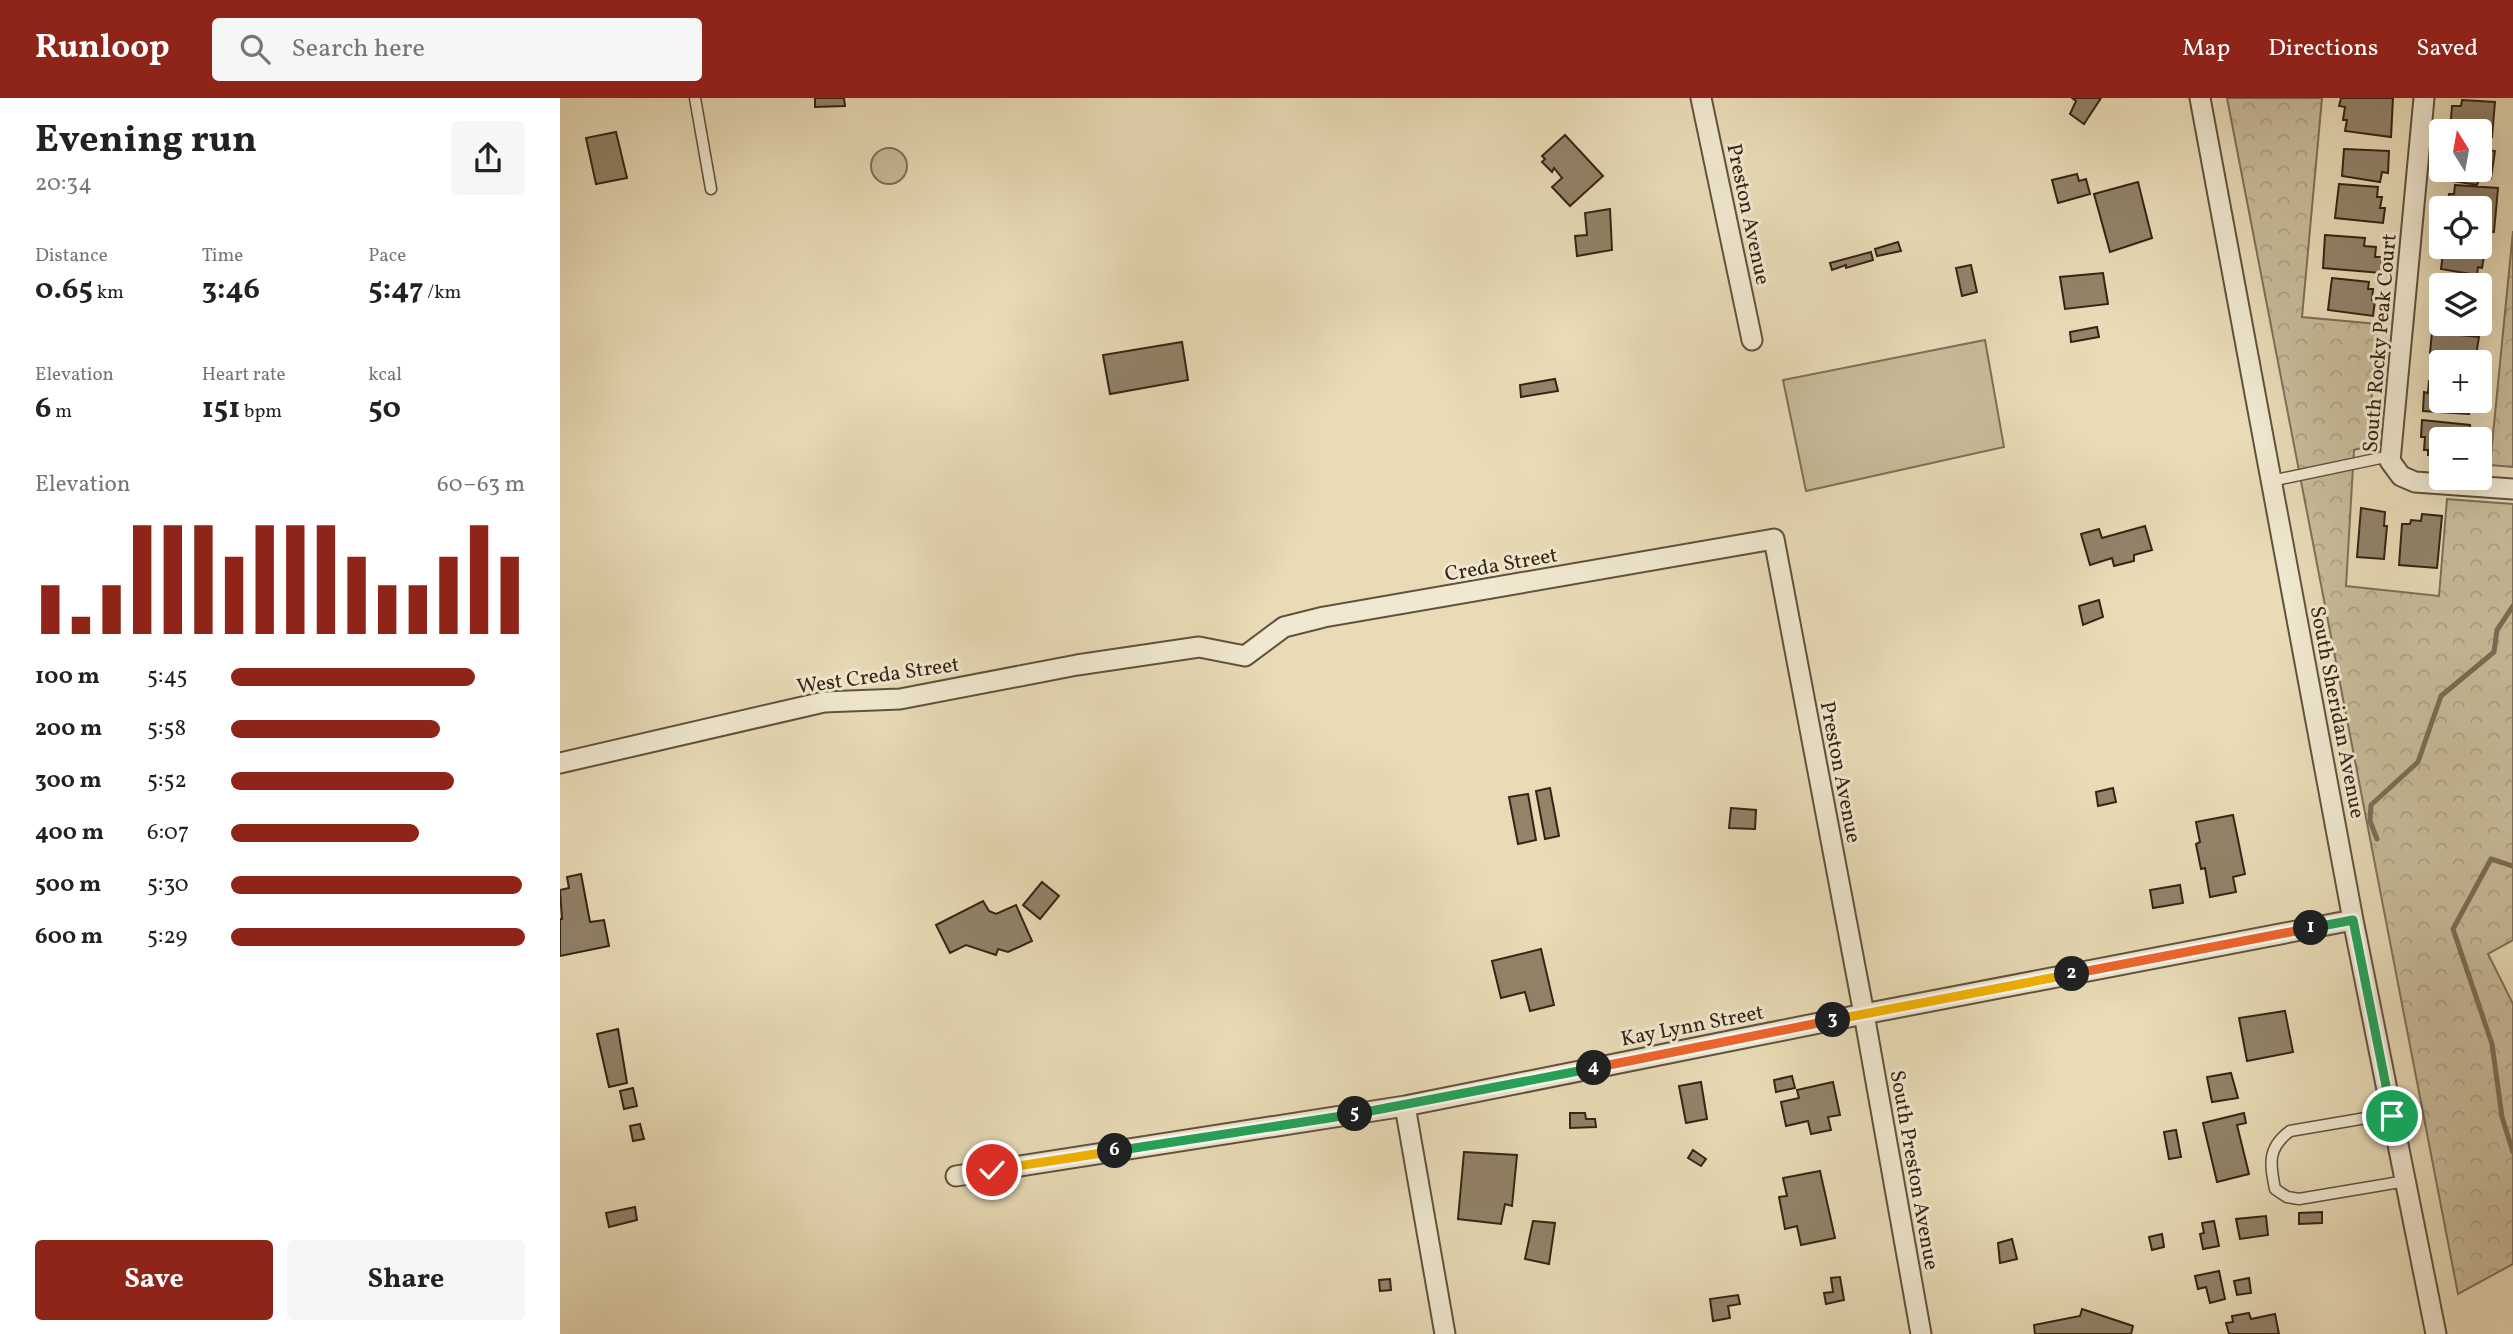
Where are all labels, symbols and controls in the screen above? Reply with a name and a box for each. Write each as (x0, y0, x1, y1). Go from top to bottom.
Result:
search box (212, 18, 702, 81)
text: Runloop (35, 26, 170, 72)
icon: search (236, 30, 274, 68)
text: Search here (292, 31, 425, 67)
text: Map (2182, 32, 2230, 66)
text: Directions (2268, 32, 2378, 66)
text: Saved (2416, 32, 2478, 66)
text: Evening run (35, 115, 257, 168)
north arrow (2429, 119, 2492, 182)
map controls (2429, 119, 2492, 490)
button: share (451, 121, 525, 195)
street label: Preston Avenue (1718, 141, 1777, 288)
text: 20:34 (35, 168, 92, 200)
button: locate (2429, 196, 2492, 259)
street label: South Rocky Peak Court (2356, 232, 2405, 454)
text: Distance (35, 243, 108, 269)
text: Time (202, 243, 243, 269)
text: Pace (368, 243, 406, 269)
text: 0.65 (35, 269, 93, 311)
text: 3:46 (202, 269, 260, 311)
text: 5:47 (368, 269, 424, 311)
button: layers (2429, 273, 2492, 336)
text: km (93, 280, 124, 306)
text: /km (424, 280, 461, 306)
button: + (2429, 350, 2492, 413)
text: Elevation (35, 362, 114, 388)
text: Heart rate (202, 362, 286, 388)
text: kcal (368, 362, 402, 388)
text: 6 (35, 388, 51, 430)
text: 151 (202, 388, 240, 430)
text: 50 (368, 388, 401, 430)
text: m (51, 399, 72, 425)
text: bpm (240, 399, 282, 425)
button: − (2429, 427, 2492, 490)
text: Elevation (35, 469, 131, 501)
text: 60–63 m (437, 469, 525, 501)
street label: Creda Street (1443, 541, 1560, 590)
street label: South Sheridan Avenue (2302, 604, 2371, 821)
street label: West Creda Street (795, 651, 961, 702)
text: 100 m (35, 661, 100, 693)
text: 5:45 (147, 661, 188, 693)
street label: Preston Avenue (1812, 699, 1867, 846)
text: 200 m (35, 713, 102, 745)
text: 5:58 (147, 713, 186, 745)
text: 300 m (35, 765, 102, 797)
text: 5:52 (147, 765, 187, 797)
text: 400 m (35, 817, 104, 849)
text: 6:07 (147, 817, 189, 849)
text: 500 m (35, 869, 101, 901)
text: 5:30 (147, 869, 189, 901)
pin: 1 (2294, 910, 2328, 946)
text: 1 (2307, 914, 2314, 940)
text: 600 m (35, 921, 103, 953)
text: 5:29 (147, 921, 188, 953)
pin: 2 (2054, 956, 2090, 992)
text: 2 (2067, 960, 2076, 986)
street label: Kay Lynn Street (1618, 998, 1766, 1055)
pin: 3 (1816, 1002, 1850, 1038)
text: 3 (1828, 1006, 1837, 1032)
pin: 4 (1576, 1051, 1612, 1086)
text: 4 (1588, 1054, 1599, 1080)
street label: South Preston Avenue (1882, 1068, 1945, 1272)
pin (2362, 1086, 2422, 1146)
pin: 5 (1338, 1096, 1372, 1132)
icon: arrive (2373, 1097, 2411, 1135)
text: 5 (1350, 1100, 1359, 1126)
pin: 6 (1098, 1134, 1132, 1168)
text: 6 (1109, 1137, 1120, 1163)
pin (962, 1140, 1022, 1200)
icon: check (973, 1151, 1011, 1189)
button: Save (35, 1240, 273, 1320)
button: Share (287, 1240, 525, 1320)

